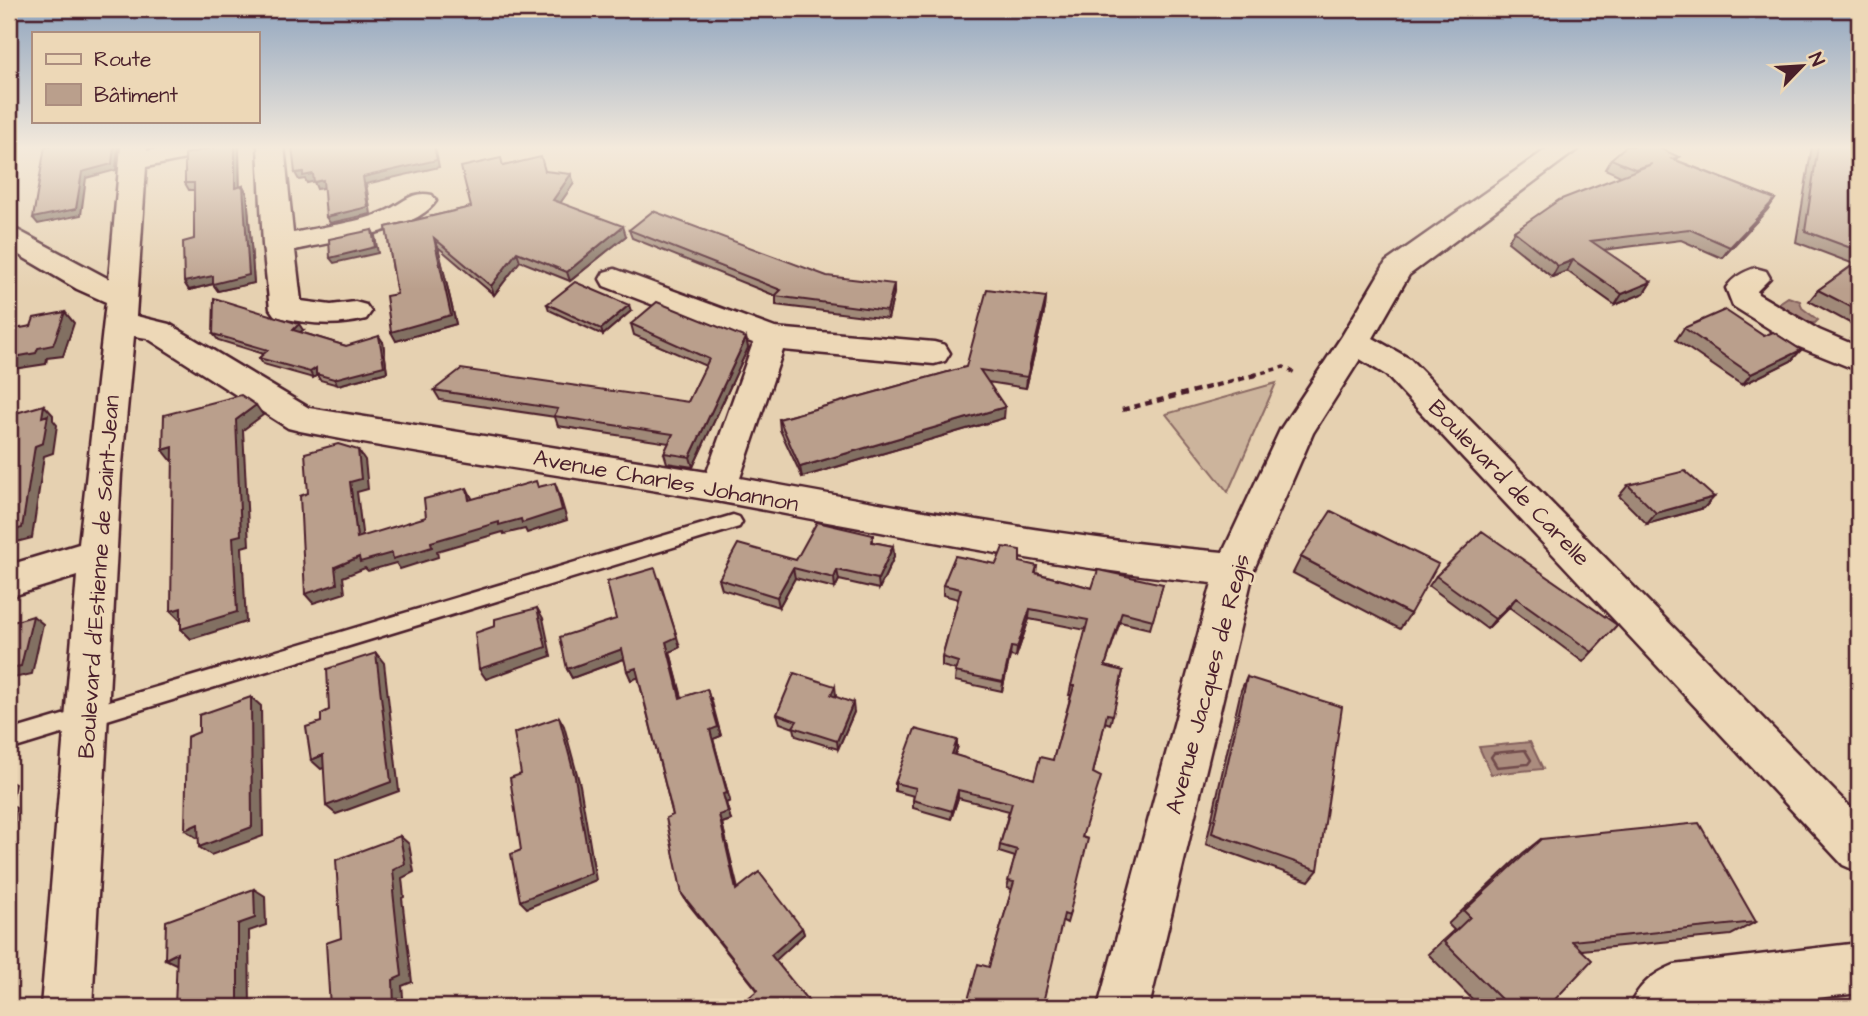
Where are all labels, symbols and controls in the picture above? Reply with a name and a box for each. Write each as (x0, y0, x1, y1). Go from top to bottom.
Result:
legend (32, 32, 259, 122)
north arrow (1766, 32, 1836, 102)
text: Route (94, 45, 151, 74)
text: N (1801, 48, 1831, 71)
text: Bâtiment (94, 81, 178, 110)
street label: Boulevard de Carelle (1421, 393, 1597, 573)
street label: Boulevard d'Estienne de Saint-Jean (70, 394, 128, 760)
street label: Avenue Charles Johannon (531, 442, 801, 520)
street label: Avenue Jacques de Regis (1158, 550, 1259, 818)

